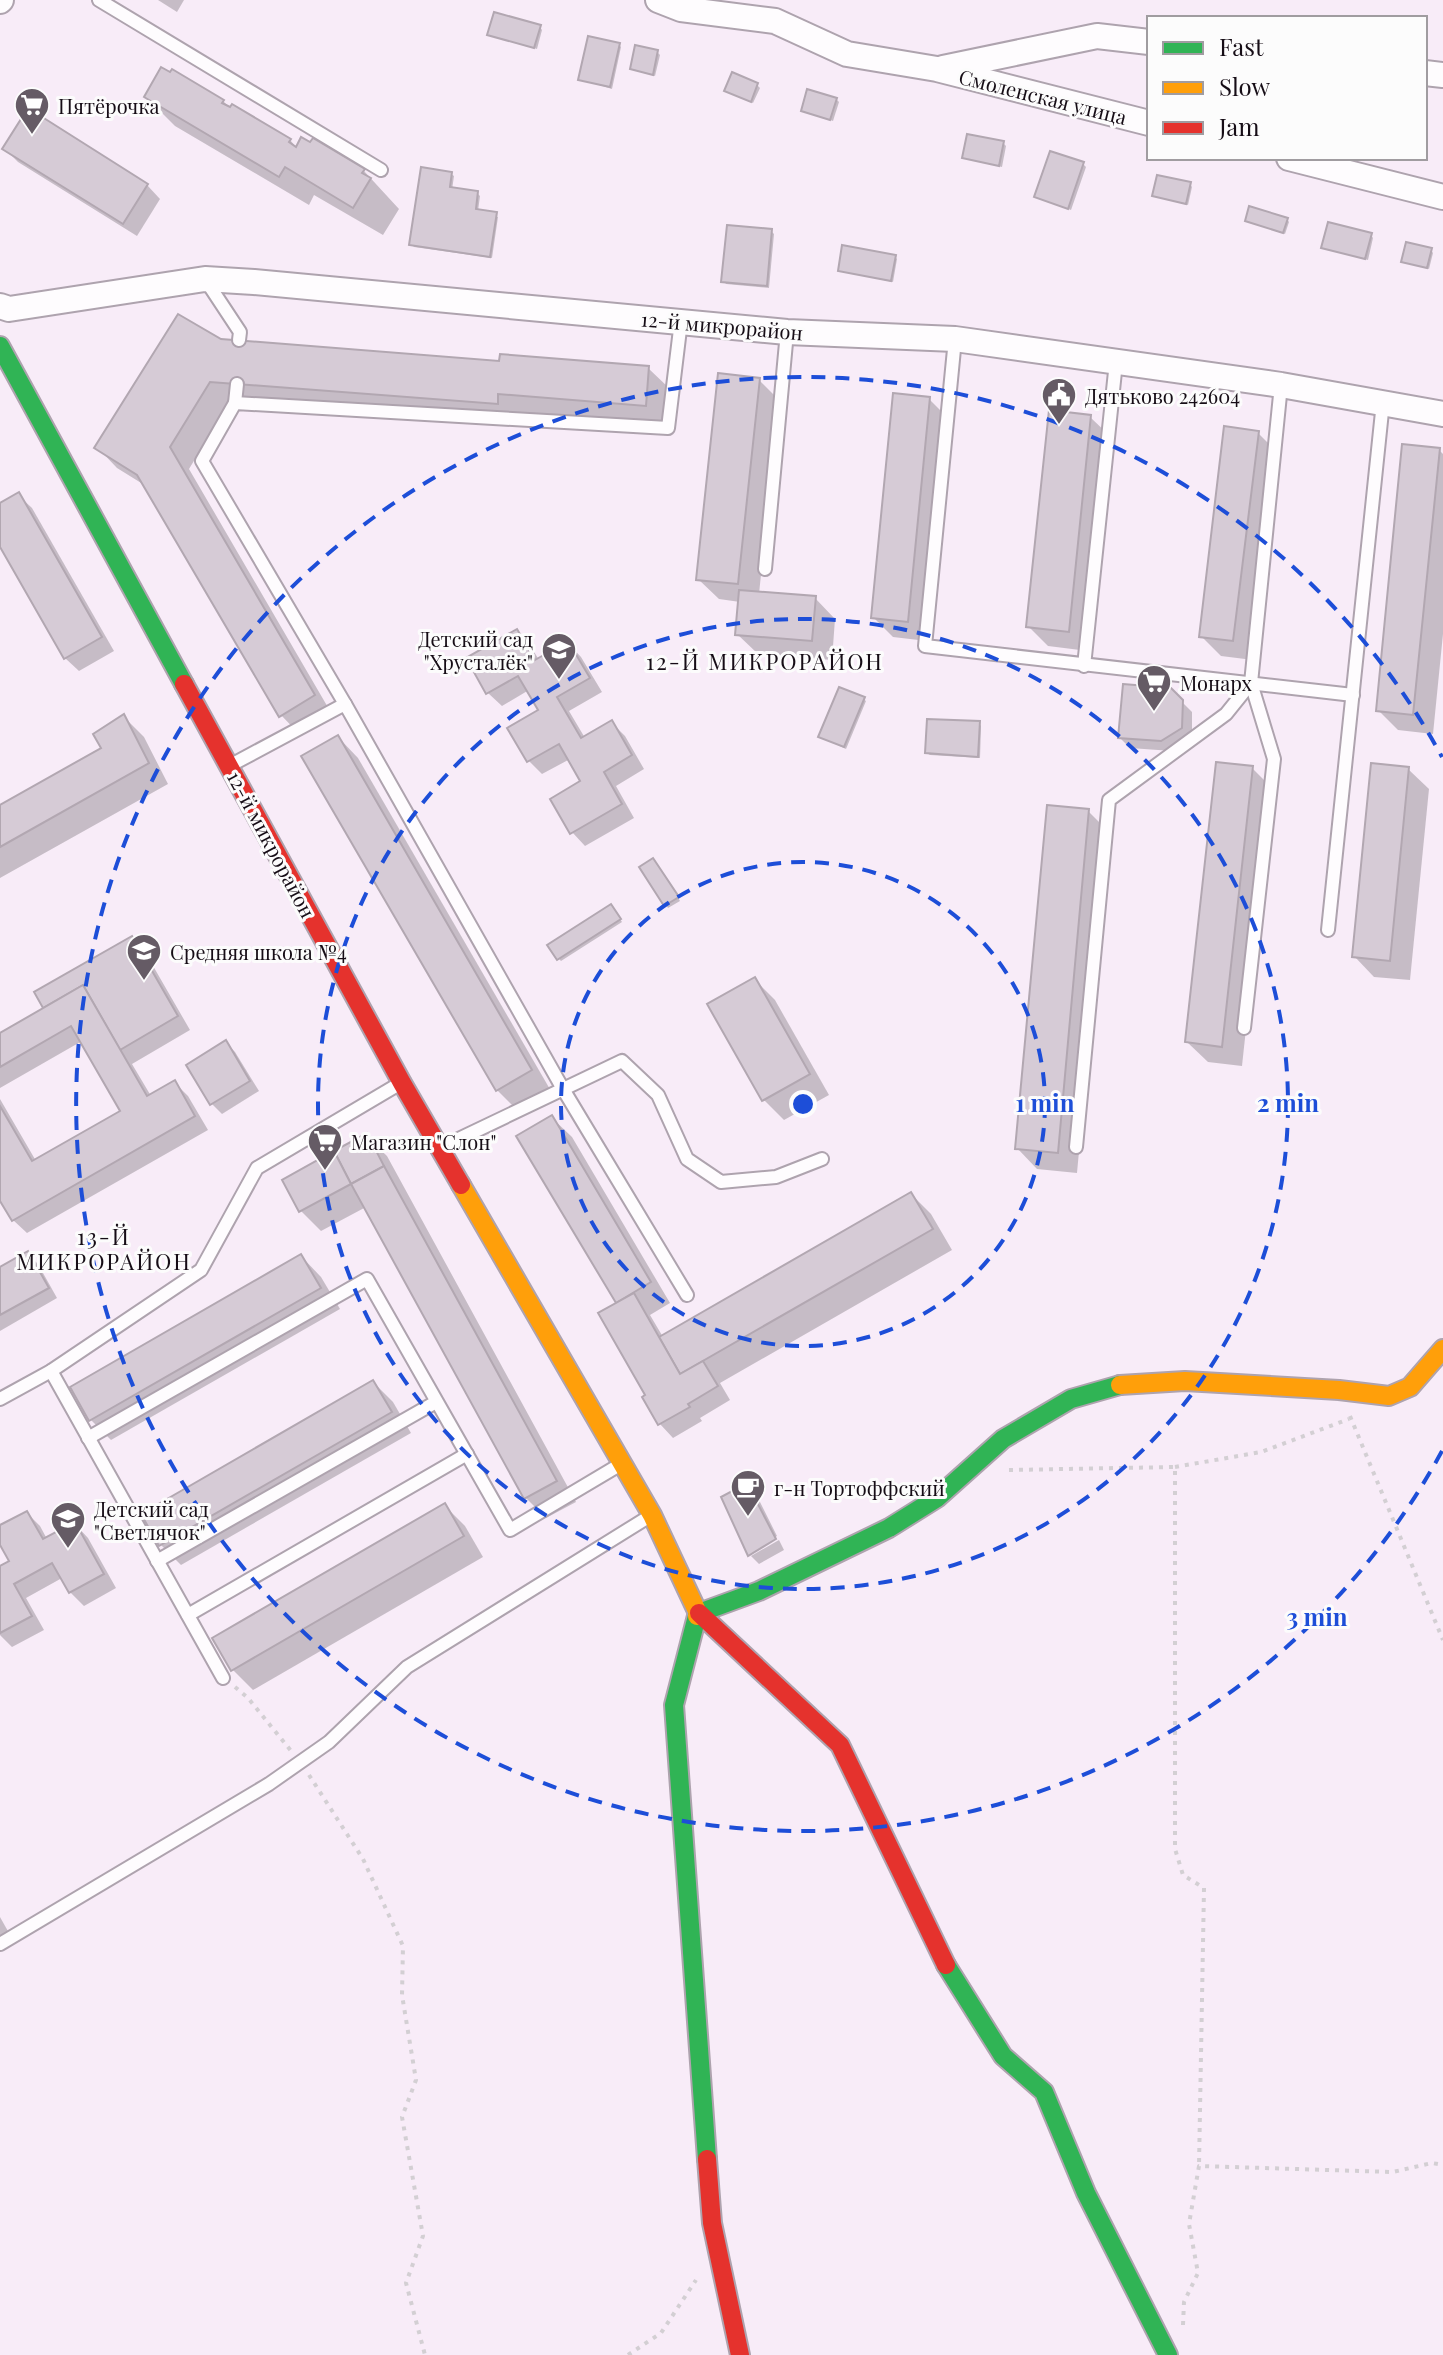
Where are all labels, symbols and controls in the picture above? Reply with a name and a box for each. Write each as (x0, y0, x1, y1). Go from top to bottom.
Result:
legend (1147, 16, 1427, 160)
text: Fast (1219, 30, 1264, 62)
street label: Смоленская улица (956, 62, 1130, 130)
text: Slow (1219, 70, 1271, 102)
supermarket icon: Пятёрочка (13, 86, 51, 136)
place label: Пятёрочка (58, 92, 160, 119)
text: Jam (1218, 110, 1260, 142)
street label: 12-й микрорайон (640, 304, 804, 346)
public building icon: Дятьково 242604 (1040, 376, 1078, 426)
place label: Дятьково 242604 (1085, 382, 1240, 409)
place label: Детский сад "Хрусталёк" (418, 625, 534, 675)
school or university icon: Детский сад "Хрусталёк" (540, 631, 578, 681)
district label: 12-Й МИКРОРАЙОН (646, 646, 884, 676)
supermarket icon: Монарх (1135, 663, 1173, 713)
place label: Монарх (1180, 669, 1252, 696)
street label: 12-й микрорайон (222, 766, 322, 922)
school or university icon: Средняя школа №4 (125, 932, 163, 982)
place label: Средняя школа №4 (170, 938, 347, 965)
text: 1 min (1016, 1086, 1075, 1118)
text: 2 min (1257, 1086, 1319, 1118)
centre of rings (789, 1090, 817, 1118)
supermarket icon: Магазин "Слон" (306, 1122, 344, 1172)
place label: Магазин "Слон" (351, 1128, 496, 1155)
district label: 13-Й МИКРОРАЙОН (16, 1221, 192, 1276)
cafe icon: г-н Тортоффский (729, 1468, 767, 1518)
place label: г-н Тортоффский (774, 1474, 945, 1501)
place label: Детский сад "Светлячок" (94, 1495, 209, 1545)
school or university icon: Детский сад "Светлячок" (49, 1500, 87, 1550)
text: 3 min (1286, 1600, 1348, 1632)

